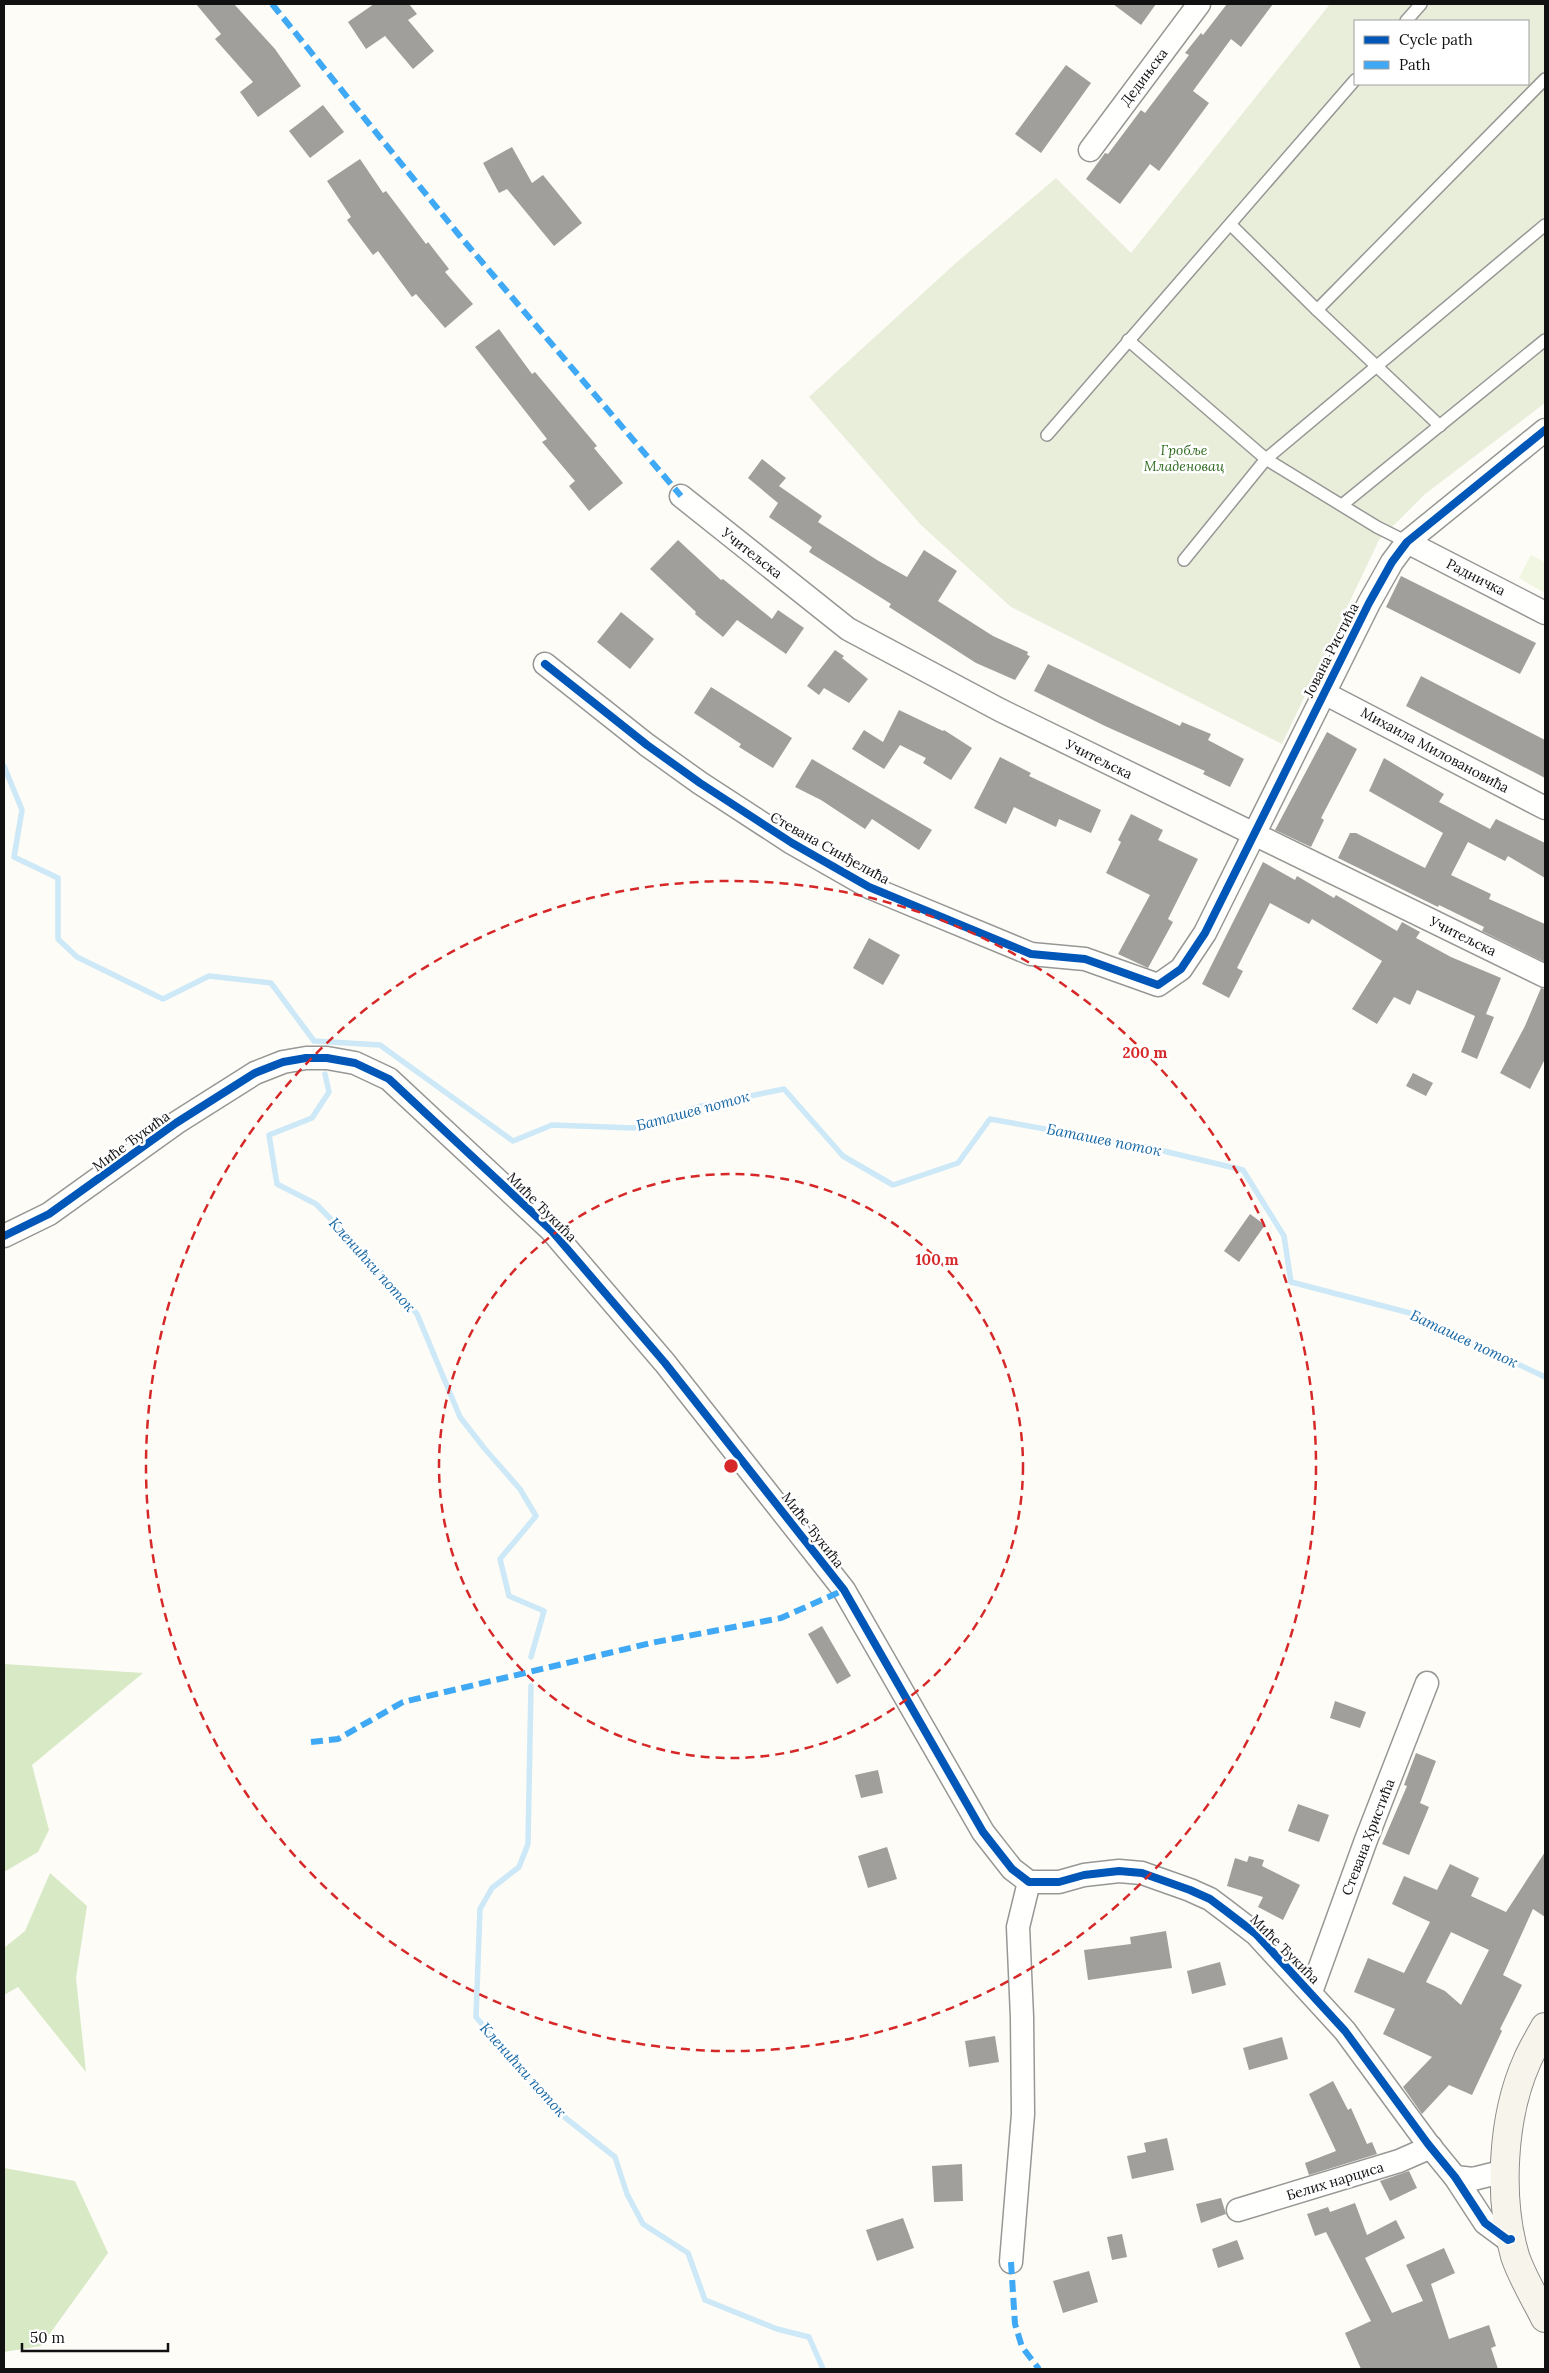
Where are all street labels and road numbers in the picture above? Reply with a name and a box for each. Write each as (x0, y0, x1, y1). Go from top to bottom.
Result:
street label: Дедињска (1116, 45, 1172, 109)
street label: Учитељска (717, 523, 786, 582)
street label: Радничка (1443, 554, 1509, 600)
street label: Јована Ристића (1299, 600, 1363, 701)
street label: Михаила Миловановића (1358, 703, 1512, 797)
street label: Учитељска (1062, 735, 1135, 783)
street label: Стевана Синђелића (767, 808, 893, 888)
street label: Учитељска (1426, 912, 1499, 960)
street label: Миће Ђукића (89, 1107, 173, 1175)
street label: Миће Ђукића (503, 1168, 581, 1246)
street label: Миће Ђукића (778, 1488, 848, 1572)
street label: Стевана Христића (1337, 1776, 1399, 1898)
street label: Миће Ђукића (1246, 1910, 1324, 1988)
street label: Белих нарциса (1284, 2158, 1386, 2204)

